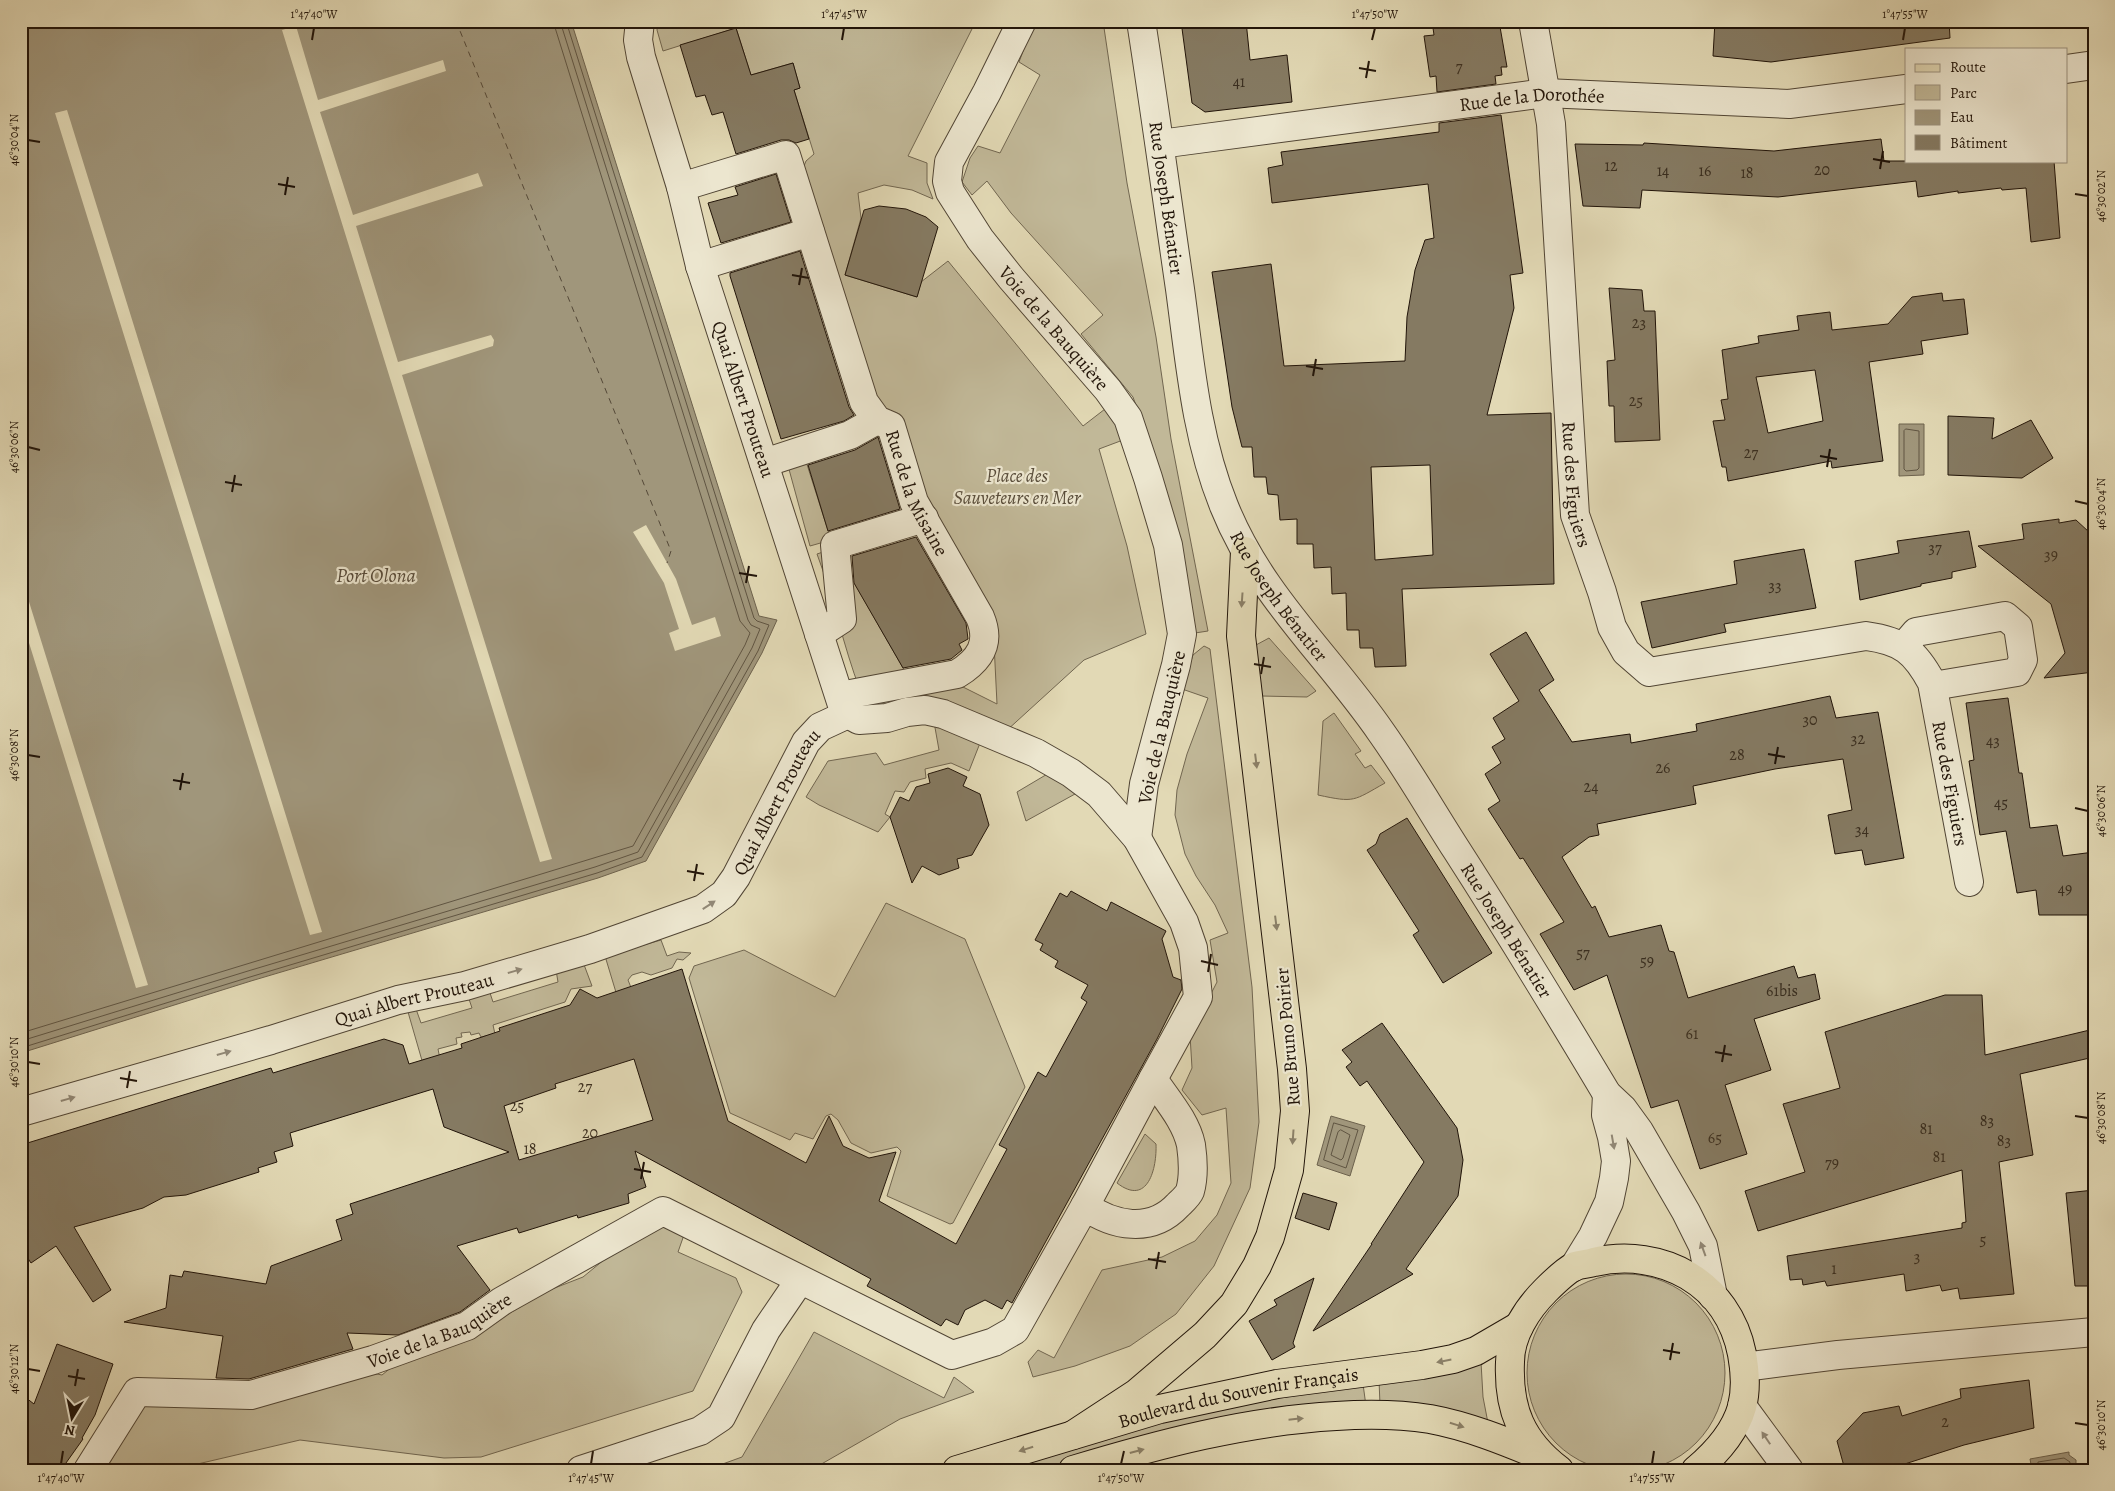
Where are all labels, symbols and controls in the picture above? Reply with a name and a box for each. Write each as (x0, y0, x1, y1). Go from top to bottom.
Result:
text: 1°47'40"W (291, 6, 338, 22)
text: 1°47'45"W (821, 6, 868, 22)
text: 1°47'50"W (1352, 6, 1399, 22)
text: 1°47'55"W (1882, 6, 1929, 22)
legend (1905, 48, 2068, 162)
house number: 7 (1456, 56, 1463, 78)
text: Route (1950, 57, 1986, 77)
house number: 41 (1233, 71, 1246, 93)
street label: Rue de la Dorothée (1458, 81, 1605, 118)
text: Parc (1950, 83, 1977, 103)
text: Eau (1950, 107, 1975, 127)
text: 46°30'04"N (6, 114, 22, 166)
street label: Rue Joseph Bénatier (1142, 120, 1190, 277)
text: Bâtiment (1950, 133, 2008, 153)
house number: 12 (1604, 155, 1618, 177)
house number: 20 (1814, 159, 1830, 181)
house number: 14 (1657, 160, 1669, 182)
house number: 16 (1699, 160, 1711, 182)
house number: 18 (1740, 162, 1754, 184)
text: 46°30'02"N (2093, 169, 2109, 222)
street label: Voie de la Bauquière (992, 260, 1115, 397)
house number: 23 (1632, 312, 1646, 334)
street label: Quai Albert Prouteau (705, 318, 781, 482)
house number: 25 (1629, 390, 1643, 412)
text: 46°30'06"N (6, 421, 22, 473)
street label: Rue des Figuiers (1555, 421, 1597, 551)
street label: Rue de la Misaine (879, 426, 954, 561)
house number: 27 (1744, 442, 1758, 464)
park label: Place des Sauveteurs en Mer (954, 463, 1082, 511)
text: 46°30'04"N (2093, 478, 2109, 530)
street label: Rue Joseph Bénatier (1223, 527, 1334, 668)
house number: 37 (1928, 537, 1942, 559)
house number: 39 (2044, 544, 2058, 566)
water label: Port Olona (336, 562, 416, 589)
house number: 33 (1768, 575, 1782, 597)
one-way arrow (1238, 592, 1246, 608)
street label: Voie de la Bauquière (1131, 648, 1192, 808)
house number: 30 (1802, 709, 1818, 731)
street label: Rue des Figuiers (1925, 719, 1974, 848)
street label: Quai Albert Prouteau (727, 722, 827, 880)
text: 46°30'08"N (6, 728, 22, 781)
house number: 32 (1851, 728, 1866, 750)
house number: 43 (1986, 730, 2000, 752)
house number: 28 (1729, 744, 1745, 766)
one-way arrow (1252, 754, 1260, 770)
house number: 26 (1656, 757, 1671, 779)
house number: 24 (1584, 776, 1598, 798)
text: 46°30'06"N (2093, 785, 2109, 837)
house number: 45 (1994, 792, 2008, 814)
house number: 34 (1855, 819, 1869, 841)
street label: Rue Joseph Bénatier (1454, 858, 1558, 1003)
house number: 49 (2058, 878, 2072, 900)
one-way arrow (702, 900, 716, 909)
one-way arrow (1272, 915, 1280, 931)
house number: 57 (1576, 942, 1590, 964)
house number: 59 (1640, 950, 1654, 972)
street label: Quai Albert Prouteau (331, 966, 497, 1033)
one-way arrow (507, 966, 522, 974)
street label: Rue Bruno Poirier (1269, 967, 1307, 1107)
house number: 61bis (1766, 980, 1798, 1002)
house number: 61 (1686, 1023, 1699, 1045)
text: 46°30'10"N (6, 1036, 22, 1087)
one-way arrow (217, 1049, 232, 1057)
house number: 27 (578, 1076, 592, 1098)
text: 46°30'08"N (2093, 1091, 2109, 1144)
one-way arrow (61, 1094, 76, 1102)
house number: 25 (510, 1095, 524, 1117)
house number: 83 (1980, 1110, 1994, 1132)
house number: 81 (1919, 1118, 1933, 1140)
house number: 20 (582, 1122, 598, 1144)
house number: 65 (1708, 1127, 1722, 1149)
one-way arrow (1289, 1129, 1297, 1145)
house number: 83 (1997, 1130, 2011, 1152)
one-way arrow (1609, 1134, 1617, 1150)
house number: 18 (523, 1138, 537, 1160)
house number: 81 (1932, 1146, 1946, 1168)
house number: 79 (1825, 1152, 1839, 1174)
house number: 5 (1980, 1229, 1987, 1251)
one-way arrow (1699, 1241, 1706, 1256)
house number: 3 (1914, 1246, 1920, 1268)
house number: 1 (1831, 1258, 1837, 1280)
street label: Voie de la Bauquière (363, 1286, 516, 1375)
text: 46°30'12"N (6, 1344, 22, 1394)
one-way arrow (1437, 1357, 1452, 1365)
street label: Boulevard du Souvenir Français (1115, 1361, 1360, 1435)
north arrow (48, 1394, 98, 1444)
text: 46°30'10"N (2093, 1399, 2109, 1450)
house number: 2 (1941, 1411, 1949, 1433)
one-way arrow (1288, 1415, 1304, 1423)
text: N (63, 1420, 77, 1441)
one-way arrow (1450, 1422, 1465, 1430)
one-way arrow (1761, 1431, 1771, 1445)
one-way arrow (1019, 1446, 1034, 1453)
one-way arrow (1129, 1447, 1144, 1455)
text: 1°47'40"W (38, 1470, 85, 1486)
text: 1°47'45"W (568, 1470, 615, 1486)
text: 1°47'50"W (1098, 1470, 1145, 1486)
text: 1°47'55"W (1629, 1470, 1676, 1486)

